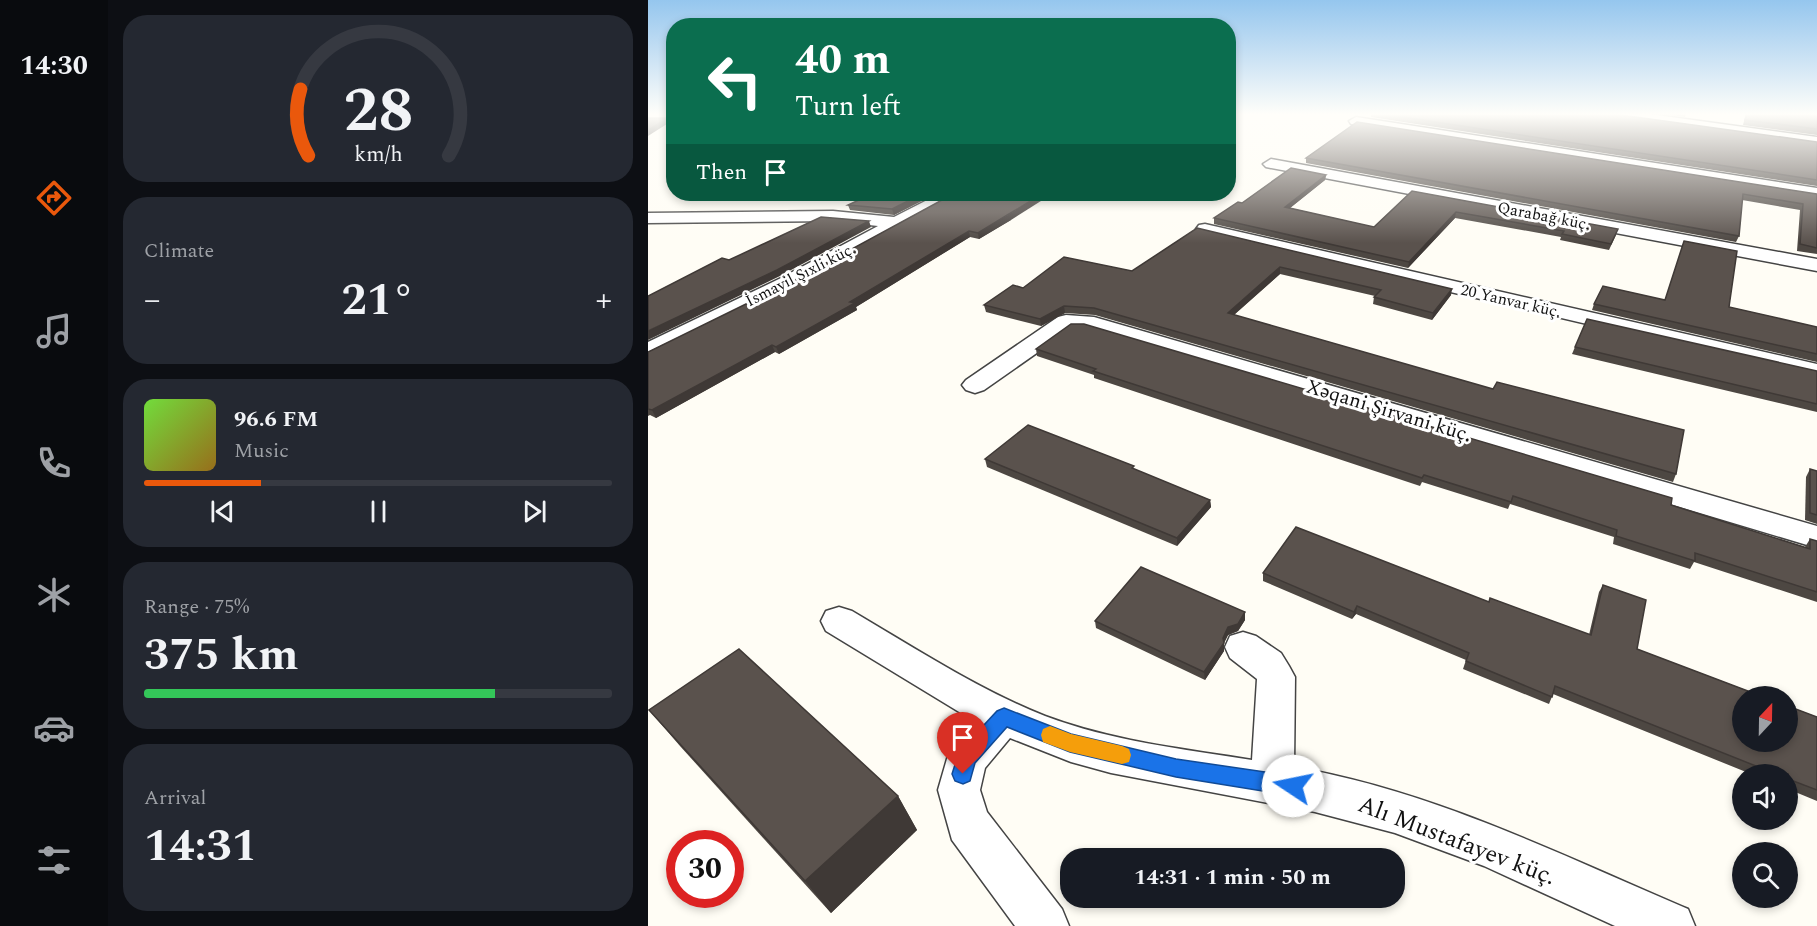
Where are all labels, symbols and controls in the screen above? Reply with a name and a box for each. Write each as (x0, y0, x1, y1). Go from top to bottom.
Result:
text: 40 m (795, 29, 890, 92)
icon: left (696, 42, 774, 120)
text: 14:30 (20, 45, 88, 87)
text: 28 (343, 64, 413, 159)
text: Turn left (795, 86, 901, 128)
text: km/h (354, 138, 402, 171)
text: Then (696, 156, 747, 189)
icon: arrive (759, 156, 792, 189)
icon: directions (33, 177, 75, 219)
street label: Qarabağ küç. (1495, 195, 1592, 237)
text: Climate (144, 236, 214, 266)
street label: İsmayil Şıxli küç. (741, 237, 860, 313)
text: 21° (342, 266, 415, 335)
text: − (144, 275, 161, 325)
text: + (596, 275, 612, 325)
street label: 20 Yanvar küç. (1458, 278, 1563, 324)
icon: music (33, 310, 75, 352)
street label: Xəqani Şirvani küç. (1302, 372, 1475, 450)
text: 96.6 FM (234, 403, 318, 436)
text: Music (234, 436, 289, 466)
icon: phone (33, 442, 75, 484)
icon: previous (206, 495, 239, 528)
icon: pause (362, 495, 395, 528)
icon: next (518, 495, 551, 528)
icon: climate (33, 574, 75, 616)
text: Range · 75% (144, 592, 249, 622)
text: 375 km (144, 621, 299, 690)
north arrow (1732, 686, 1798, 752)
map controls (1732, 686, 1798, 908)
icon: car (33, 707, 75, 749)
pin (937, 712, 988, 774)
icon: arrive (946, 721, 979, 754)
position arrow (1261, 754, 1325, 818)
button: sound (1732, 764, 1798, 830)
text: Arrival (144, 783, 206, 813)
street label: Alı Mustafayev küç. (1353, 787, 1561, 895)
text: 14:31 (144, 812, 257, 881)
speed limit sign: 30 (666, 830, 744, 908)
icon: filters (33, 839, 75, 881)
button: search (1732, 842, 1798, 908)
text: 14:31 · 1 min · 50 m (1134, 861, 1331, 894)

